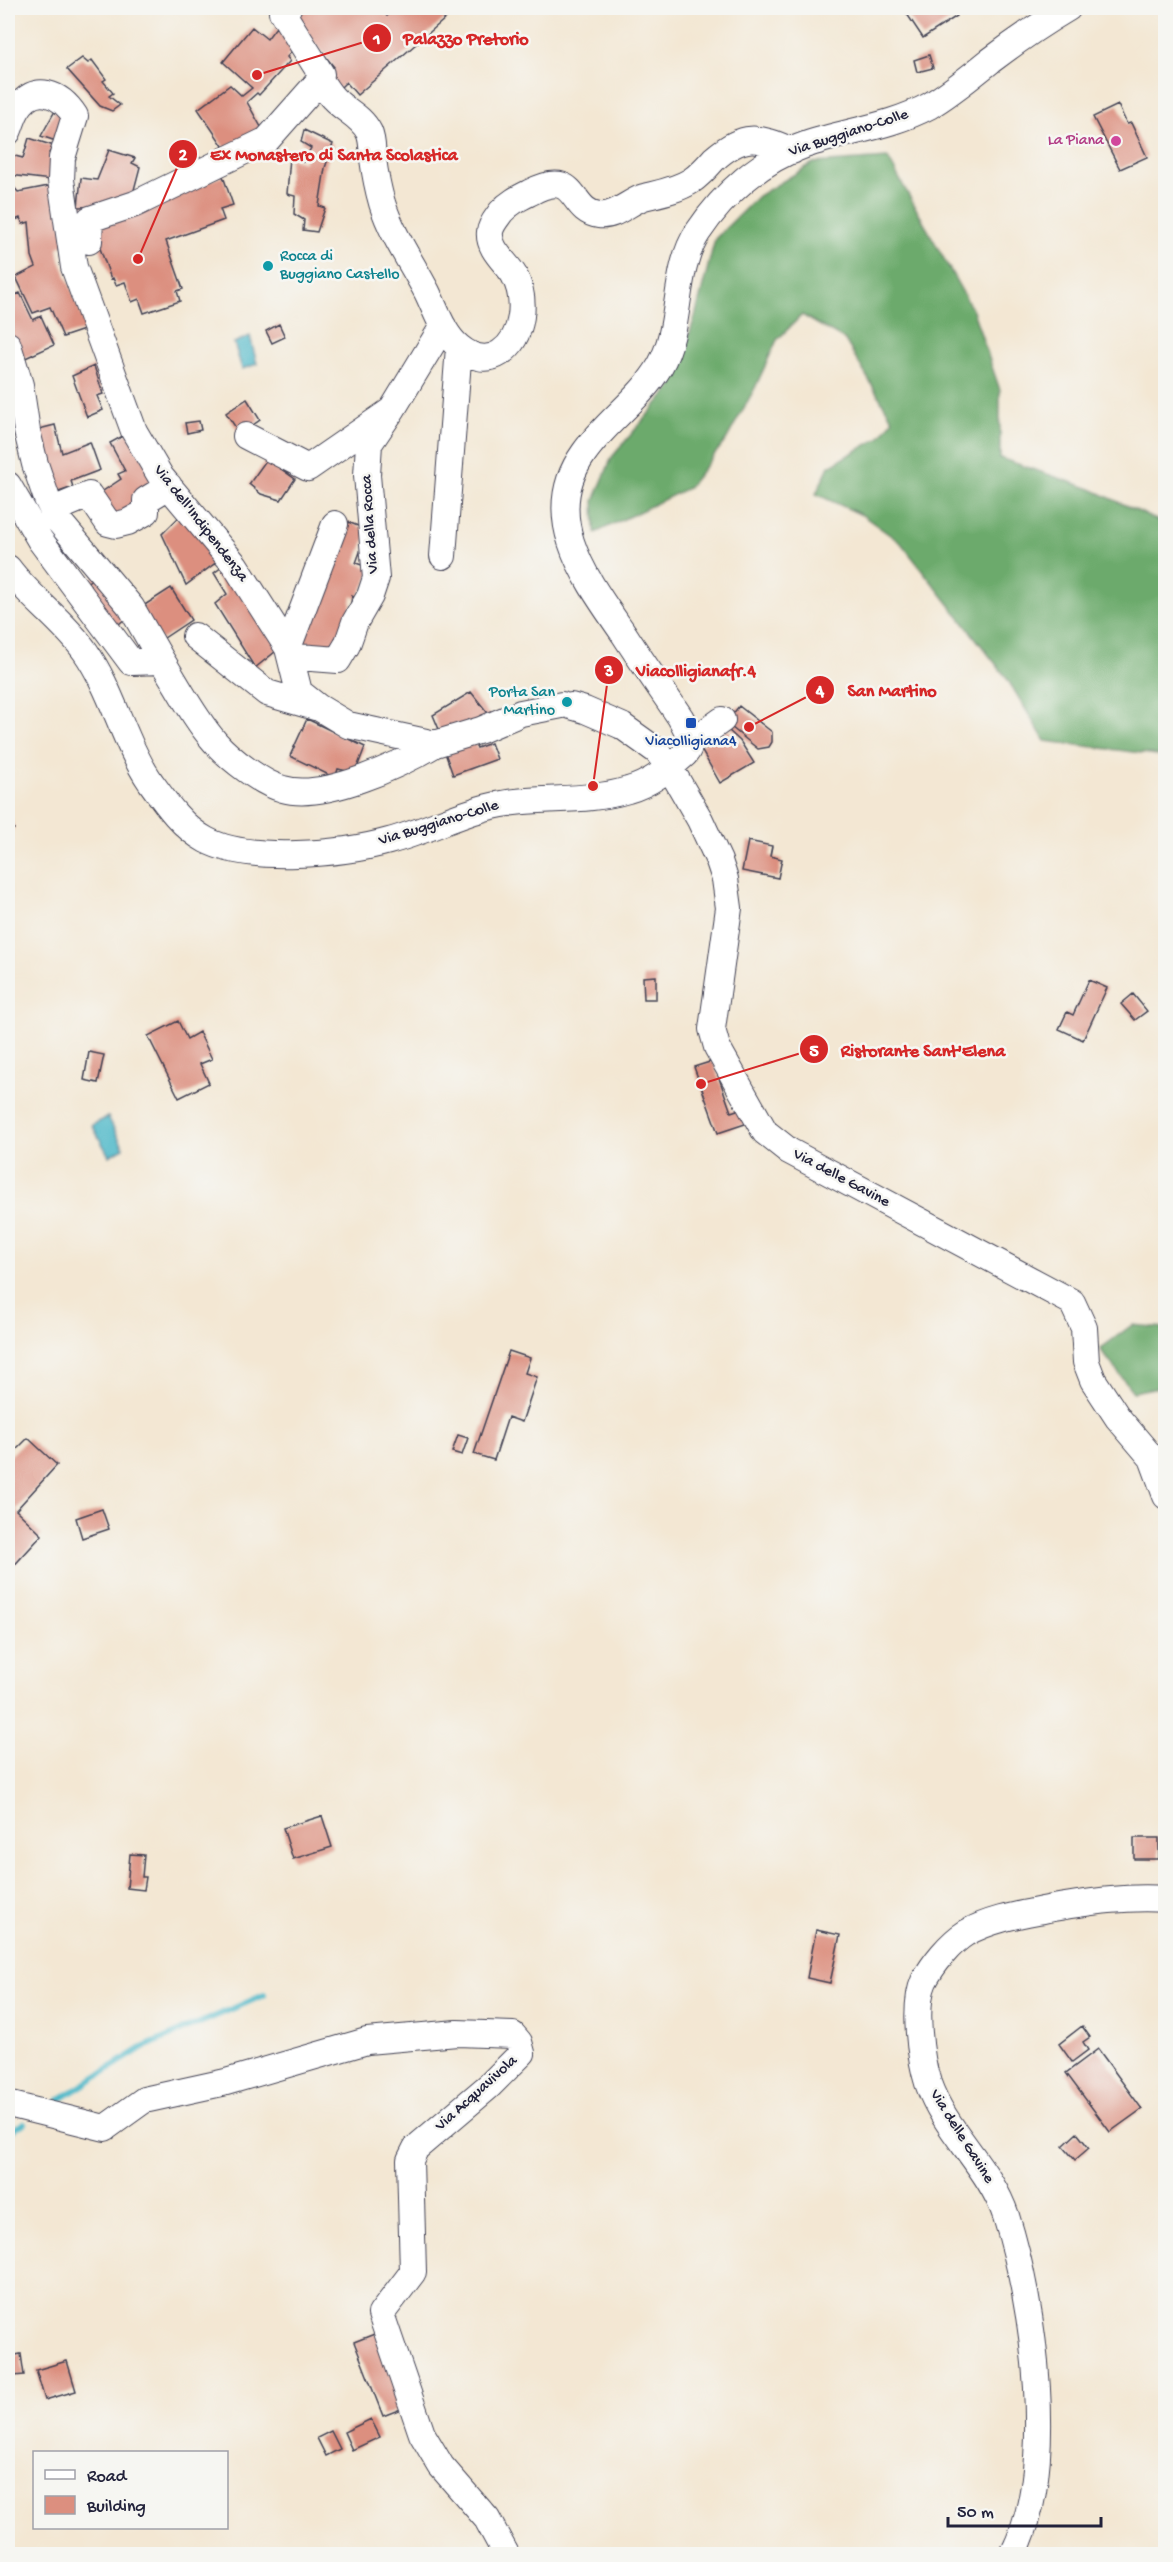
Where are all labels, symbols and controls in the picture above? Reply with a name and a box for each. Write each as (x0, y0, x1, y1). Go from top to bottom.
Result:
callout: Palazzo Pretorio (362, 20, 541, 56)
text: 1 (372, 30, 381, 51)
text: Palazzo Pretorio (402, 30, 529, 51)
street label: Via Buggiano-Colle (786, 106, 912, 163)
place label: La Piana (1048, 132, 1105, 151)
marker: La Piana (1109, 134, 1123, 148)
callout: Ex Monastero di Santa Scolastica (168, 136, 470, 172)
text: 2 (179, 146, 188, 167)
text: Ex Monastero di Santa Scolastica (210, 146, 459, 167)
place label: Rocca di Buggiano Castello (279, 248, 400, 285)
marker: Rocca di Buggiano Castello (261, 259, 275, 273)
street label: Via dell'Indipendenza (148, 461, 252, 587)
street label: Via della Rocca (358, 473, 384, 575)
callout: Viacolligianafr.4 (594, 652, 768, 688)
text: 3 (603, 662, 614, 683)
text: Viacolligianafr.4 (635, 662, 756, 683)
callout: San Martino (805, 672, 948, 708)
text: 4 (815, 682, 825, 703)
text: San Martino (847, 682, 937, 703)
place label: Porta San Martino (488, 684, 555, 721)
marker: Porta San Martino (560, 695, 574, 709)
marker: Viacolligiana4 (684, 716, 698, 730)
place label: Viacolligiana4 (644, 733, 737, 752)
street label: Via Buggiano-Colle (376, 797, 502, 852)
callout: Ristorante Sant'Elena (799, 1031, 1017, 1067)
text: 5 (809, 1042, 819, 1063)
text: Ristorante Sant'Elena (840, 1042, 1006, 1063)
street label: Via delle Gavine (788, 1145, 893, 1213)
street label: Via Acquavivola (431, 2051, 523, 2137)
street label: Via delle Gavine (924, 2086, 998, 2188)
legend (33, 2451, 228, 2529)
text: Road (87, 2467, 128, 2488)
scale bar (948, 2490, 1101, 2528)
text: Building (86, 2497, 146, 2518)
text: 50 m (957, 2503, 994, 2524)

